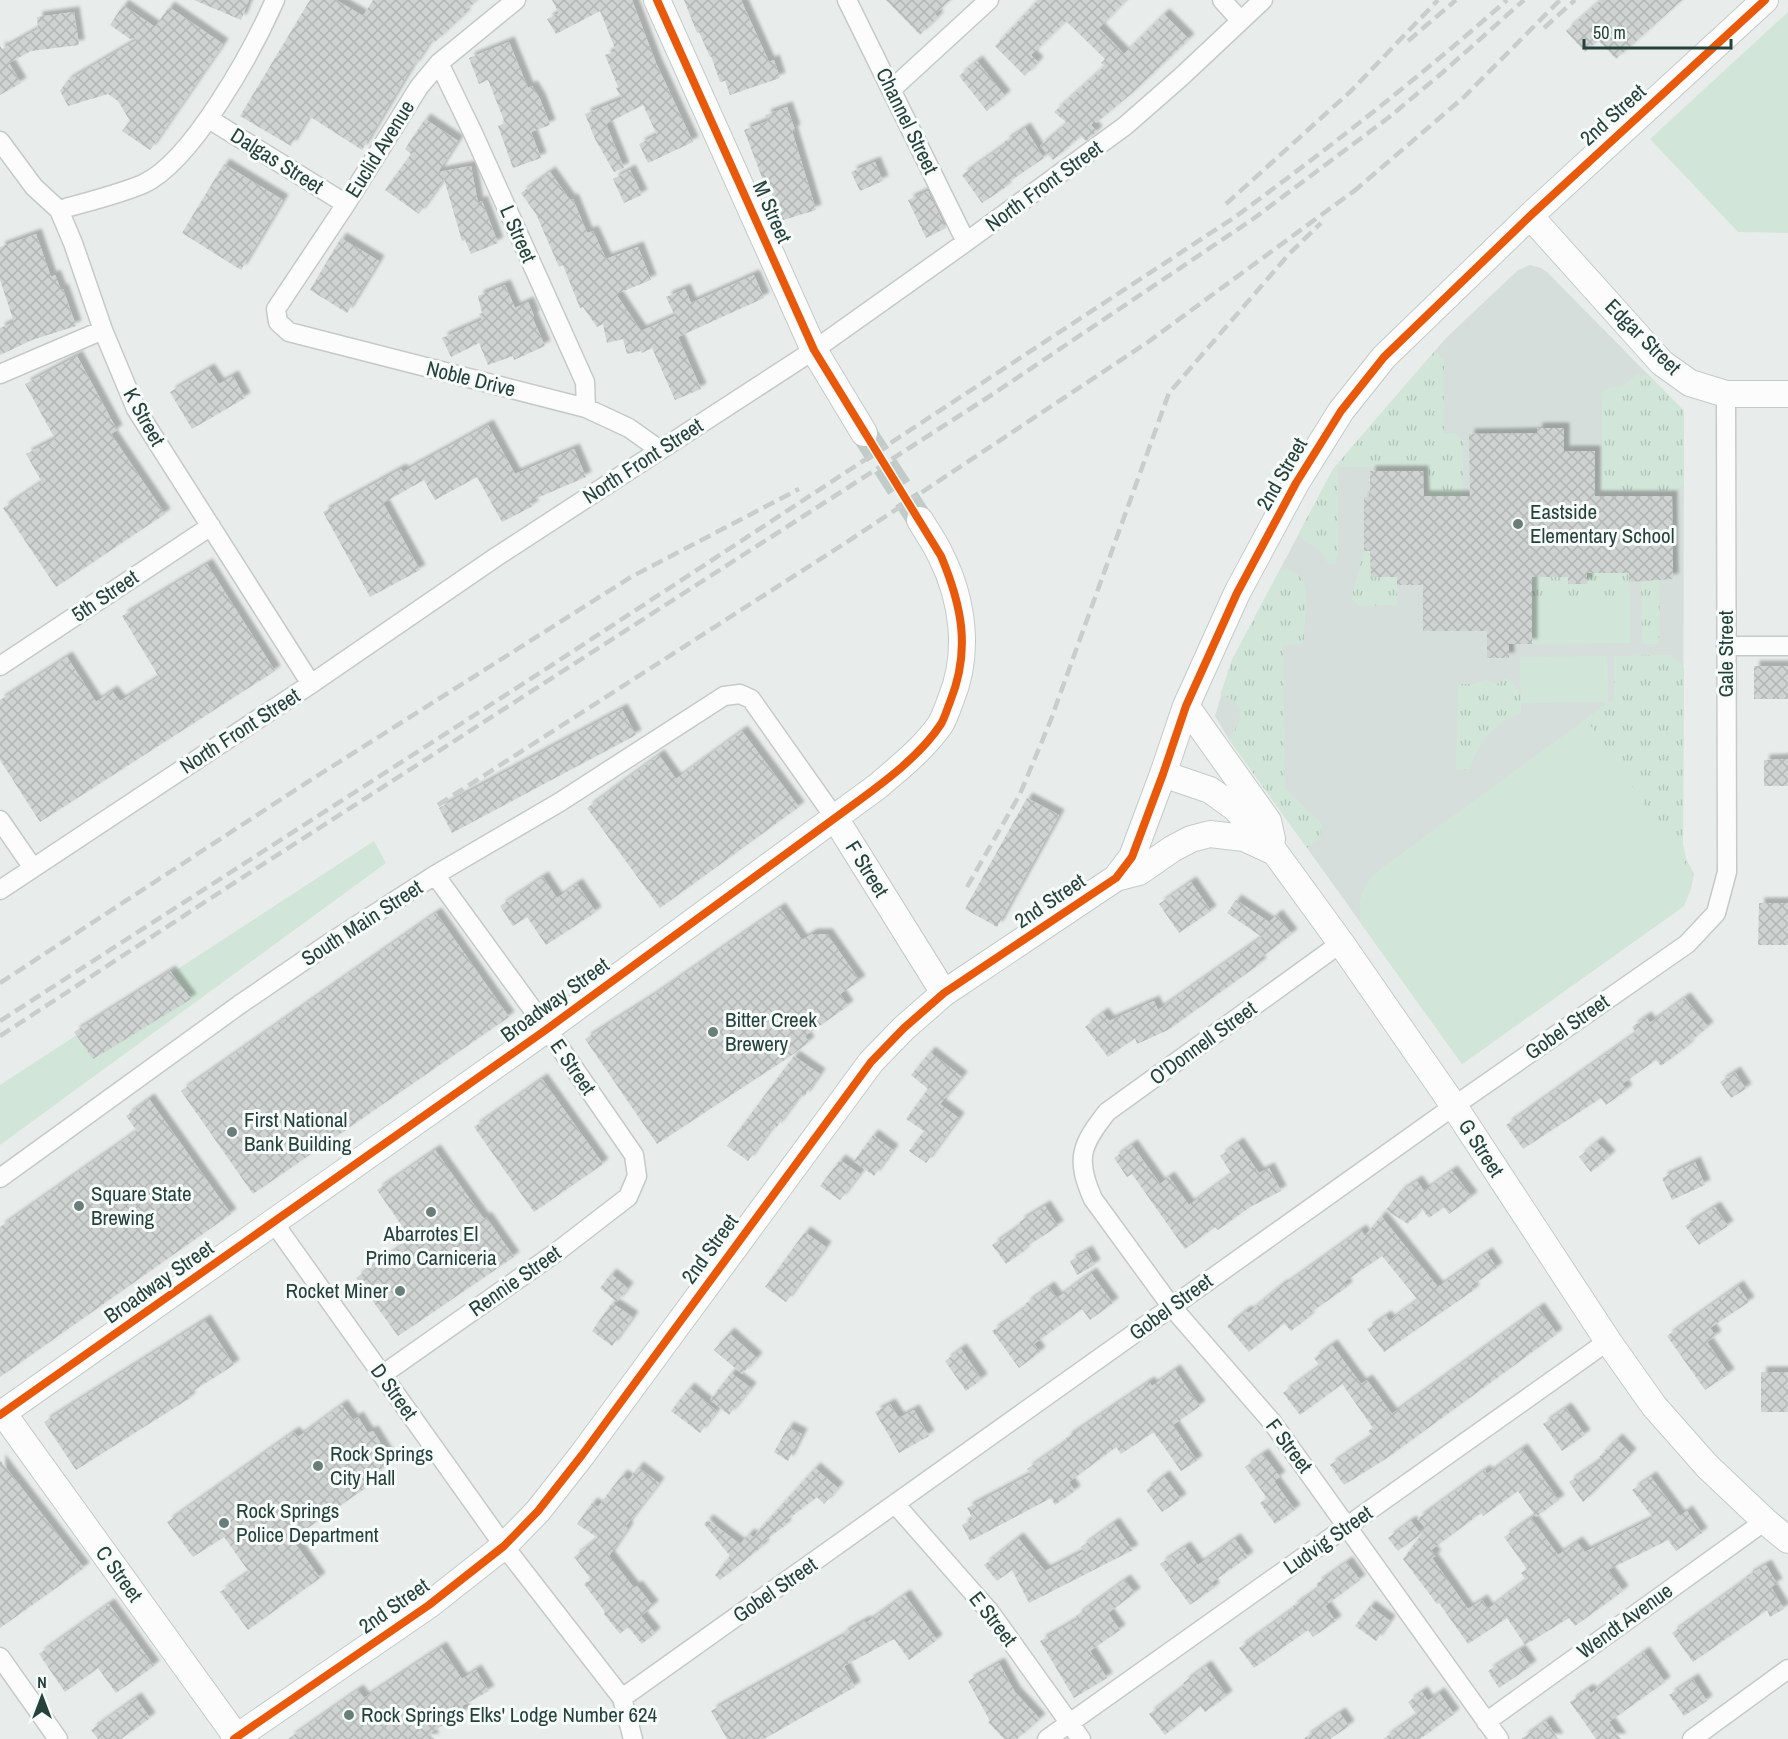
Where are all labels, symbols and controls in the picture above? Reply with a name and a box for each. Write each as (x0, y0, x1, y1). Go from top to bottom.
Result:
scale bar (1584, 12, 1731, 50)
text: 50 m (1593, 20, 1626, 45)
street label: Channel Street (869, 63, 946, 179)
street label: 2nd Street (1573, 77, 1652, 152)
street label: Euclid Avenue (338, 94, 421, 203)
street label: Dalgas Street (225, 121, 329, 201)
street label: North Front Street (979, 133, 1108, 238)
street label: M Street (746, 176, 799, 248)
street label: L Street (493, 201, 544, 267)
street label: Edgar Street (1599, 292, 1688, 381)
street label: Noble Drive (424, 353, 519, 404)
street label: K Street (117, 383, 172, 451)
street label: North Front Street (577, 411, 709, 510)
street label: 2nd Street (1249, 432, 1314, 515)
place label: Eastside Elementary School (1530, 497, 1675, 550)
marker: Eastside Elementary School (1511, 517, 1525, 531)
street label: 5th Street (66, 563, 144, 628)
street label: Gale Street (1711, 610, 1740, 698)
street label: North Front Street (174, 681, 306, 780)
street label: F Street (839, 835, 896, 903)
street label: 2nd Street (1009, 866, 1091, 935)
street label: South Main Street (296, 873, 428, 973)
street label: Broadway Street (495, 950, 615, 1049)
street label: Gobel Street (1519, 987, 1615, 1066)
street label: O'Donnell Street (1143, 994, 1262, 1091)
place label: Bitter Creek Brewery (725, 1005, 817, 1058)
marker: Bitter Creek Brewery (706, 1025, 720, 1039)
street label: E Street (544, 1033, 603, 1101)
place label: First National Bank Building (244, 1105, 352, 1158)
street label: G Street (1452, 1113, 1511, 1183)
marker: First National Bank Building (225, 1125, 239, 1139)
place label: Square State Brewing (91, 1179, 192, 1232)
marker: Square State Brewing (72, 1199, 86, 1213)
marker: Abarrotes El Primo Carniceria (424, 1205, 438, 1219)
street label: 2nd Street (675, 1208, 745, 1289)
place label: Abarrotes El Primo Carniceria (365, 1219, 497, 1272)
street label: Broadway Street (98, 1233, 219, 1330)
street label: Rennie Street (463, 1238, 567, 1323)
street label: Gobel Street (1123, 1266, 1219, 1347)
place label: Rocket Miner (286, 1276, 388, 1305)
marker: Rocket Miner (393, 1284, 407, 1298)
street label: D Street (364, 1358, 425, 1426)
street label: F Street (1259, 1413, 1320, 1479)
place label: Rock Springs City Hall (330, 1439, 433, 1492)
marker: Rock Springs City Hall (311, 1459, 325, 1473)
place label: Rock Springs Police Department (236, 1496, 379, 1549)
street label: Ludvig Street (1277, 1498, 1378, 1581)
marker: Rock Springs Police Department (217, 1516, 231, 1530)
street label: C Street (89, 1540, 150, 1608)
street label: Gobel Street (727, 1550, 823, 1629)
street label: 2nd Street (353, 1571, 435, 1640)
street label: Wendt Avenue (1571, 1576, 1678, 1665)
street label: E Street (963, 1585, 1024, 1652)
north arrow (12, 1667, 72, 1727)
text: N (37, 1671, 47, 1693)
place label: Rock Springs Elks' Lodge Number 624 (361, 1700, 658, 1729)
marker: Rock Springs Elks' Lodge Number 624 (342, 1708, 356, 1722)

